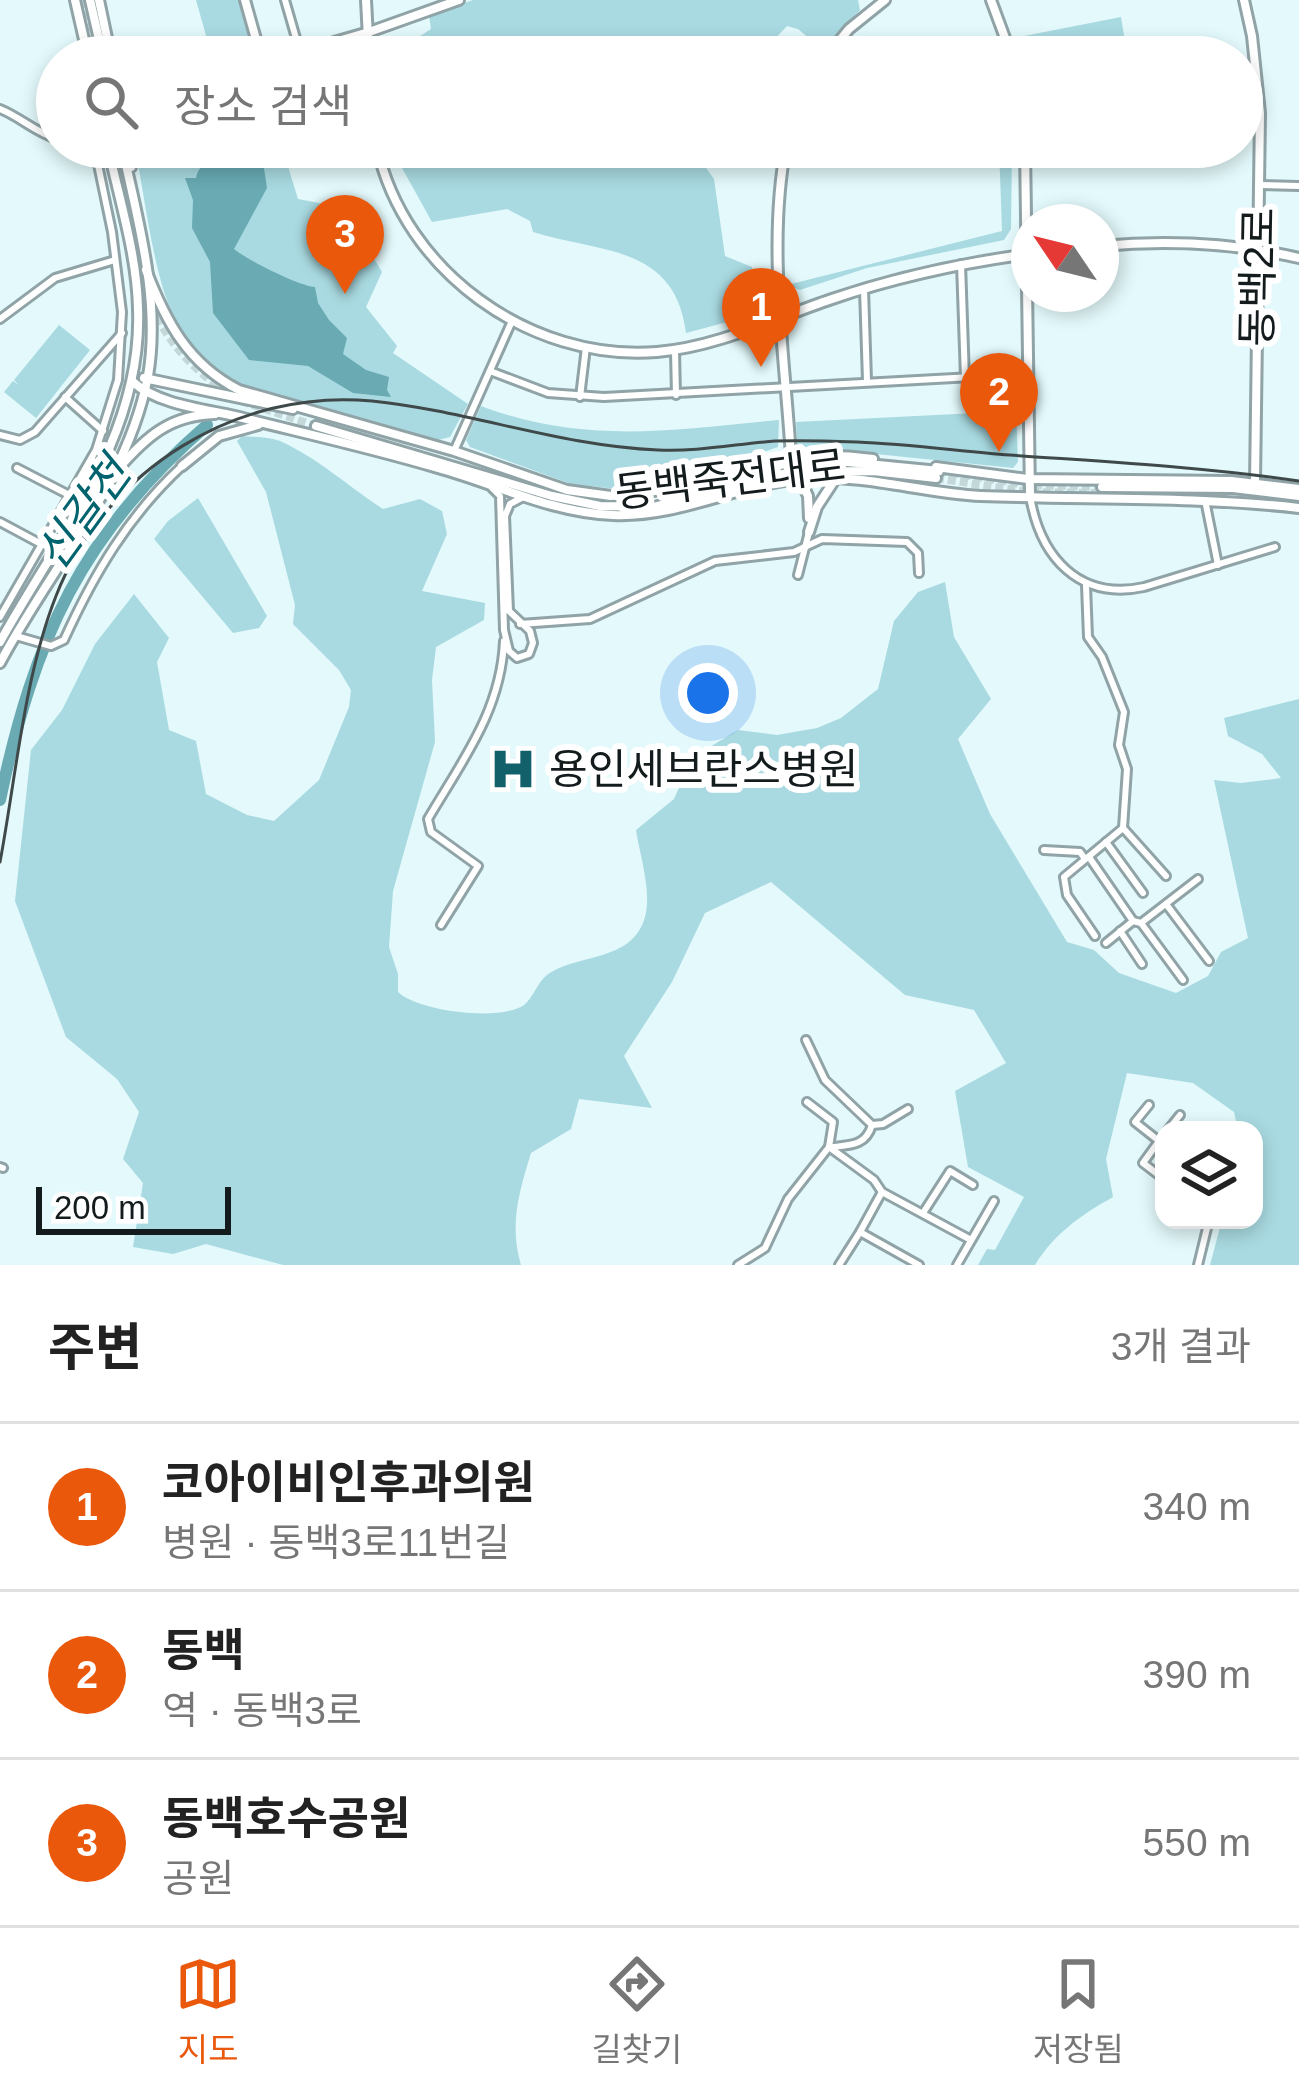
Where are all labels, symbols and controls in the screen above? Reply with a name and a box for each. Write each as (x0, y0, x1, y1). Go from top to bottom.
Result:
search box (36, 36, 1263, 168)
icon: search (78, 69, 144, 135)
text: 장소 검색 (174, 81, 352, 132)
pin: 3 (306, 195, 384, 294)
north arrow (1011, 204, 1119, 312)
street label: 동백2로 (1233, 207, 1283, 347)
pin: 1 (722, 268, 800, 367)
pin: 2 (960, 353, 1038, 452)
street label: 동백죽전대로 (612, 442, 848, 516)
water label: 신갈천 (26, 445, 143, 579)
your location (678, 663, 738, 723)
hospital icon: 용인세브란스병원 (488, 744, 538, 794)
place label: 용인세브란스병원 (549, 746, 858, 793)
map controls (1155, 1121, 1263, 1229)
button: layers (1155, 1121, 1263, 1229)
scale bar (36, 1181, 231, 1234)
text: 200 m (54, 1189, 146, 1226)
text: 주변 (48, 1319, 142, 1376)
text: 3개 결과 (1111, 1325, 1251, 1368)
text: 코아이비인후과의원 (162, 1457, 535, 1508)
text: 1 (76, 1485, 98, 1528)
text: 340 m (1143, 1485, 1251, 1528)
text: 병원 · 동백3로11번길 (162, 1521, 510, 1564)
text: 동백 (162, 1625, 245, 1676)
text: 2 (76, 1653, 98, 1696)
text: 390 m (1143, 1653, 1251, 1696)
text: 역 · 동백3로 (162, 1689, 362, 1732)
text: 동백호수공원 (162, 1793, 410, 1844)
text: 3 (76, 1821, 98, 1864)
text: 550 m (1143, 1821, 1251, 1864)
text: 공원 (162, 1857, 234, 1900)
tab: 지도 (175, 1951, 241, 2071)
tab: 길찾기 (591, 1951, 682, 2071)
tab: 저장됨 (1033, 1951, 1124, 2071)

